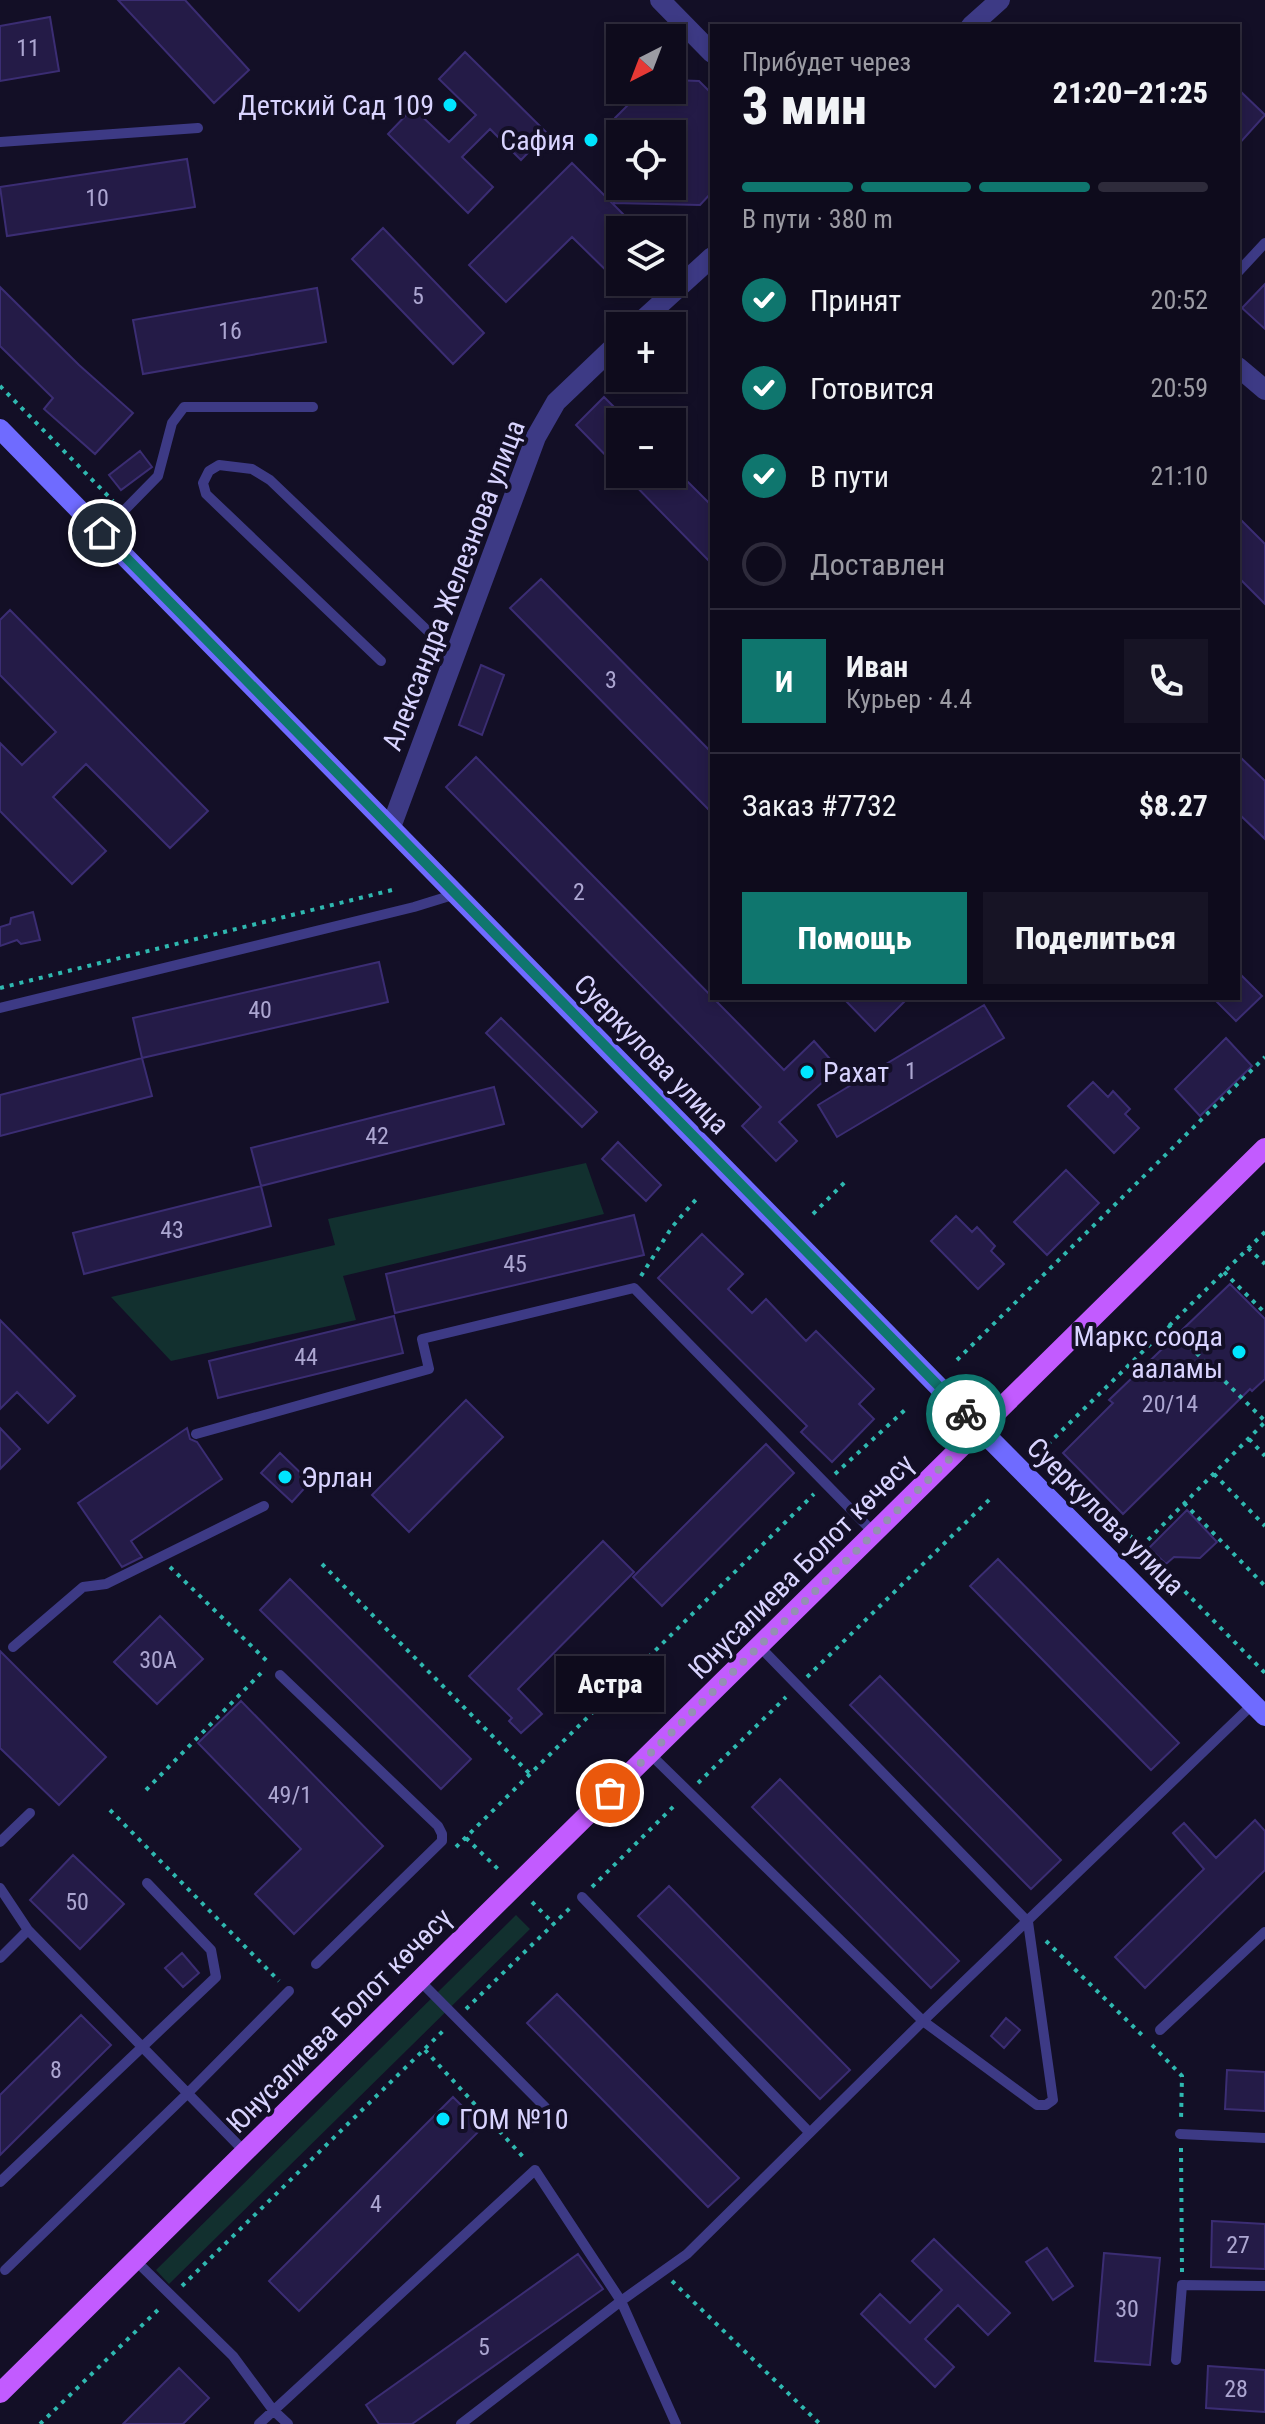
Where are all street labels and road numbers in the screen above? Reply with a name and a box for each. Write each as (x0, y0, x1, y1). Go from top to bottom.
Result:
street label: Александра Железнова улица (375, 415, 532, 755)
street label: Суеркулова улица (567, 968, 736, 1141)
street label: Суеркулова улица (1020, 1431, 1191, 1602)
street label: Юнусалиева Болот көчөсү (682, 1447, 921, 1686)
street label: Юнусалиева Болот көчөсү (220, 1901, 459, 2140)

